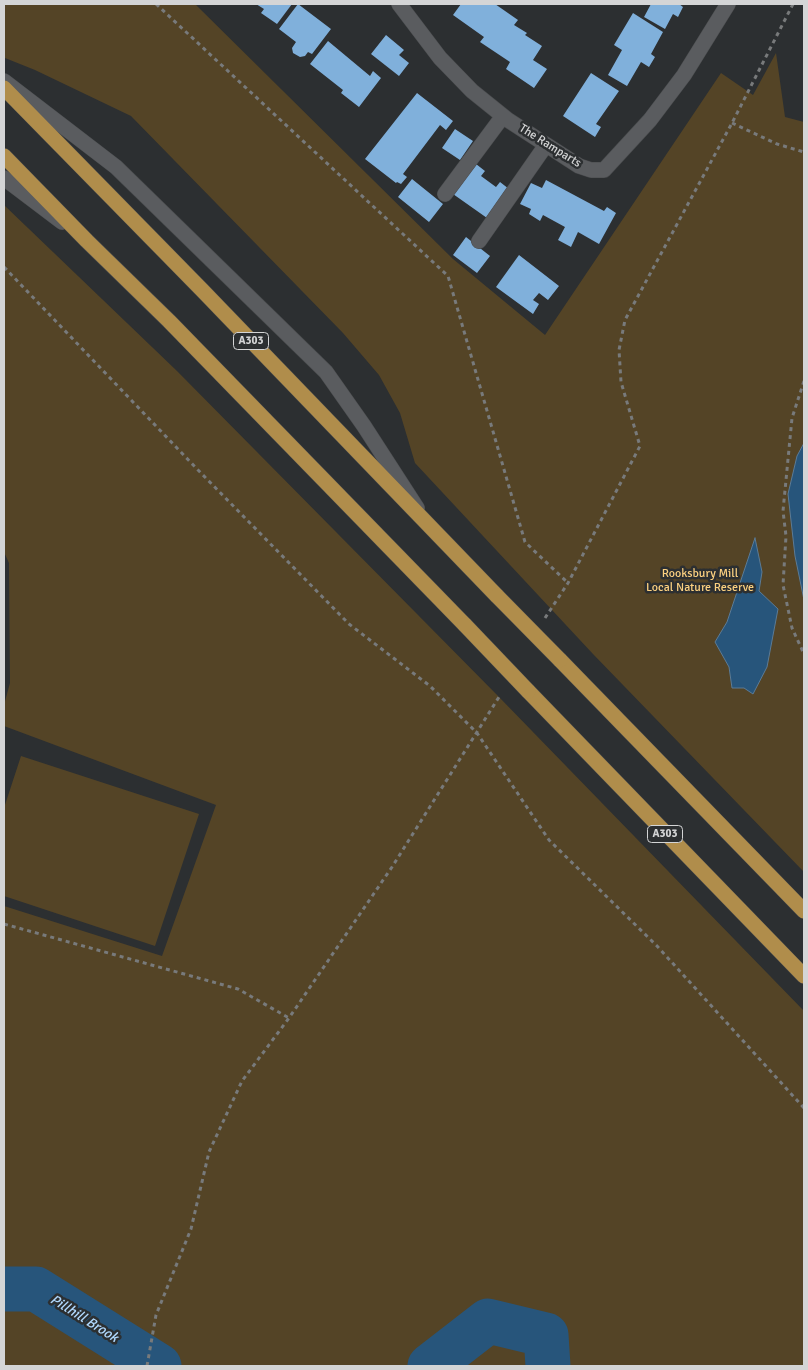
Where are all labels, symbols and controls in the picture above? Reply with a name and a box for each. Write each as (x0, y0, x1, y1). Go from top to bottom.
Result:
street label: The Ramparts (516, 121, 584, 171)
road number: A303 (234, 332, 268, 350)
park label: Rooksbury Mill Local Nature Reserve (646, 567, 754, 595)
road number: A303 (648, 826, 682, 842)
water label: Pillhill Brook (47, 1291, 121, 1347)

